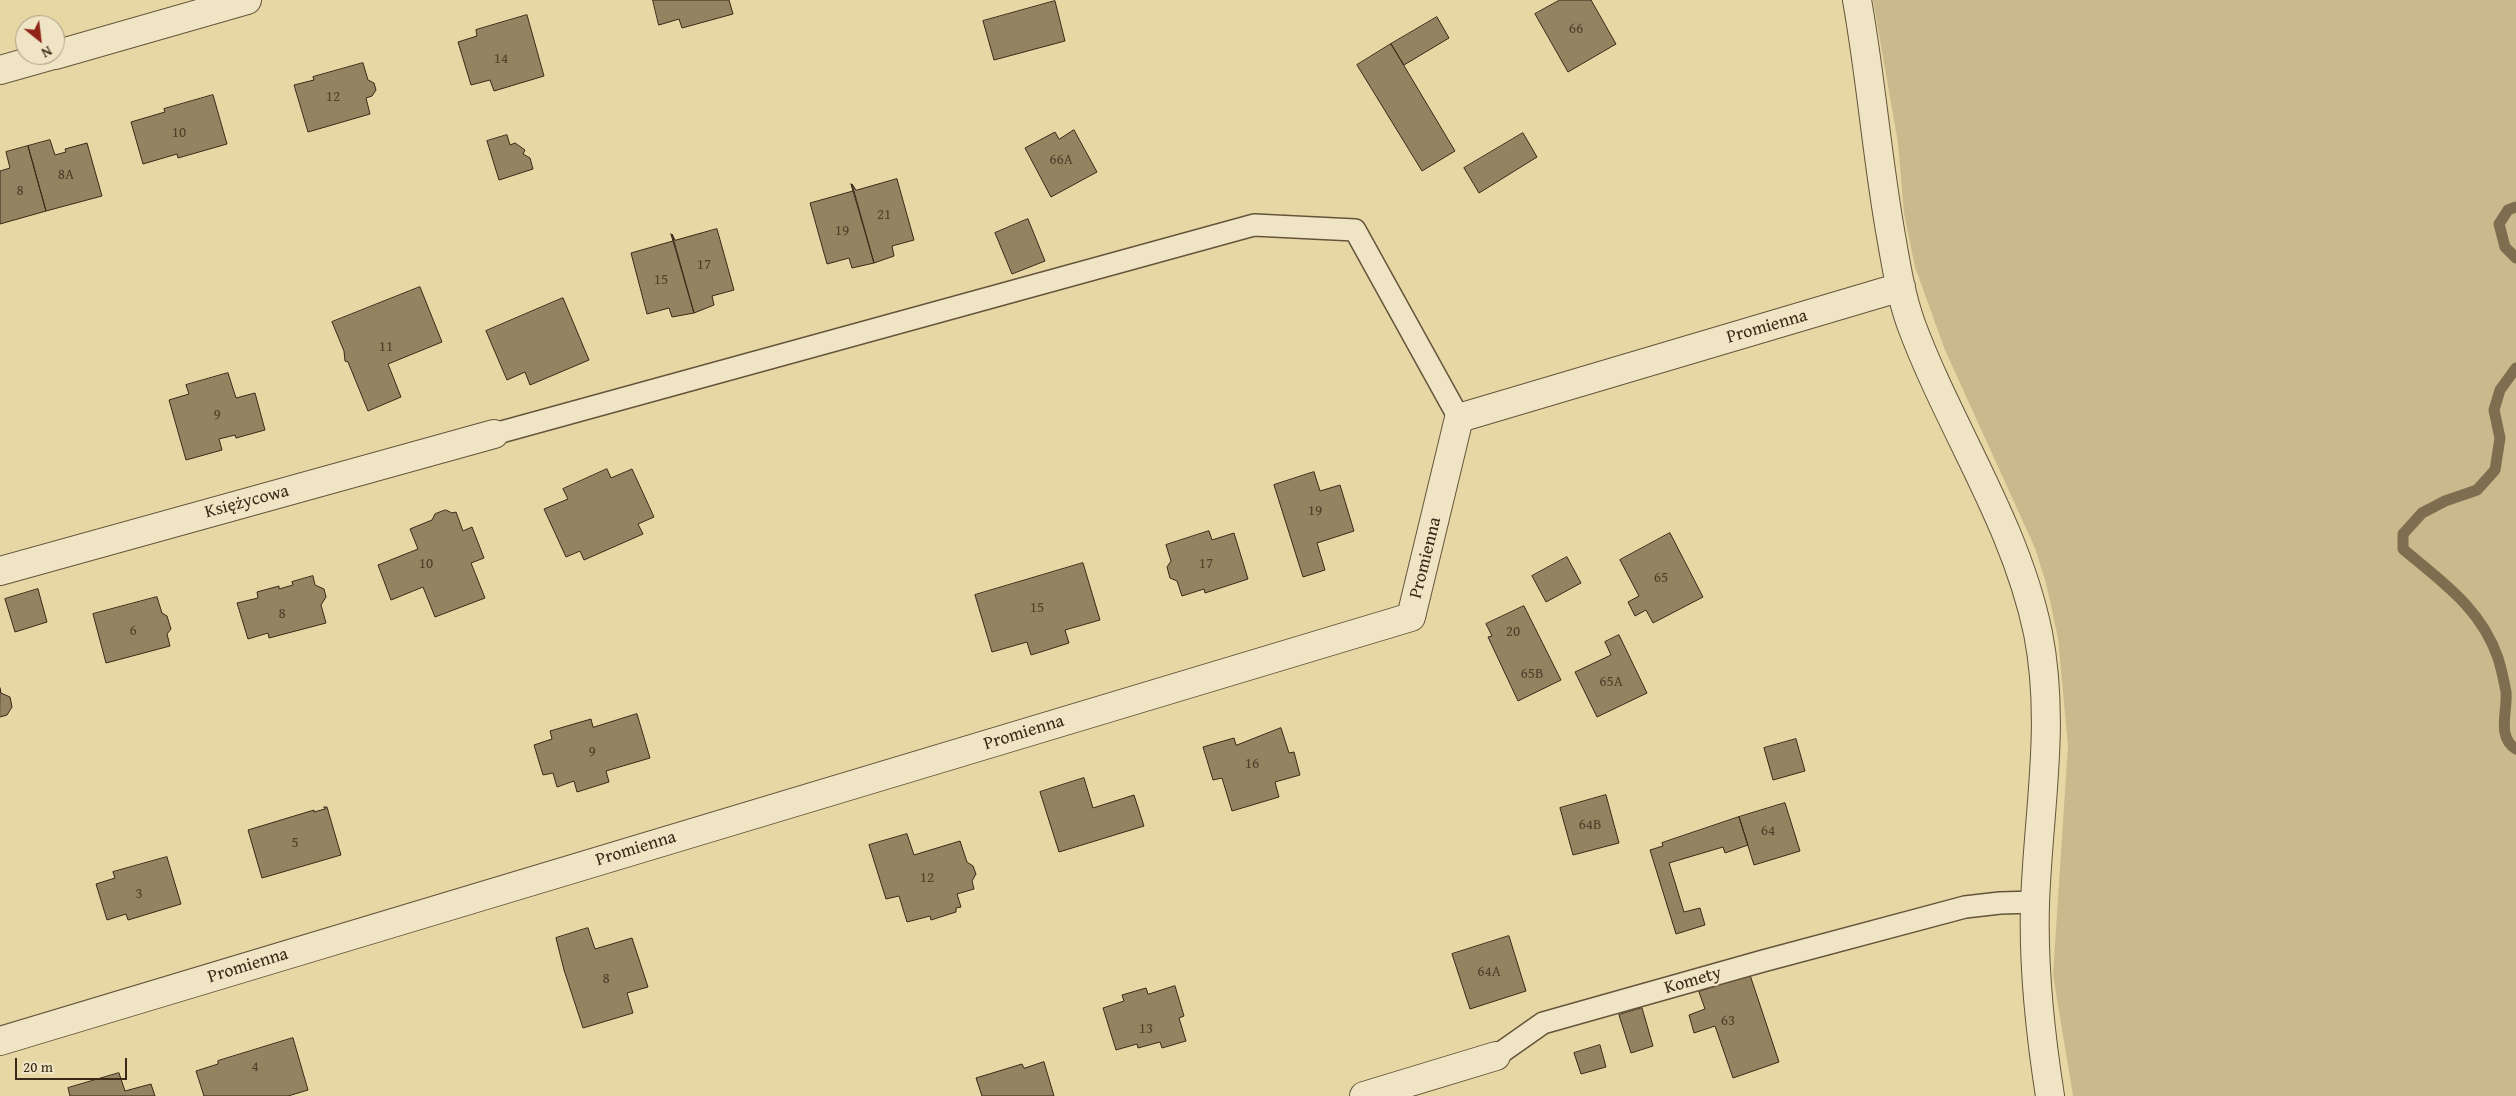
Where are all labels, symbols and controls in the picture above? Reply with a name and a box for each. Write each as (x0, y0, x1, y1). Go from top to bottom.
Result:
north arrow (15, 15, 65, 65)
house number: 66 (1569, 20, 1583, 38)
text: N (38, 41, 56, 63)
house number: 14 (494, 50, 508, 68)
house number: 12 (326, 88, 340, 106)
house number: 10 (172, 124, 186, 142)
house number: 66A (1049, 151, 1073, 169)
house number: 8A (58, 166, 74, 184)
house number: 8 (16, 182, 24, 200)
house number: 21 (877, 206, 891, 224)
house number: 19 (835, 222, 849, 240)
house number: 17 (697, 256, 711, 274)
house number: 15 (654, 271, 668, 289)
street label: Promienna (1724, 305, 1810, 349)
house number: 11 (379, 338, 393, 356)
house number: 9 (213, 406, 221, 424)
street label: Księżycowa (203, 480, 291, 524)
house number: 19 (1308, 502, 1322, 520)
street label: Promienna (1405, 515, 1447, 601)
house number: 10 (419, 555, 433, 573)
house number: 17 (1199, 555, 1213, 573)
house number: 65 (1654, 569, 1668, 587)
house number: 15 (1030, 599, 1044, 617)
house number: 8 (278, 605, 286, 623)
house number: 6 (129, 622, 137, 640)
house number: 20 (1506, 623, 1520, 641)
house number: 65B (1521, 665, 1543, 683)
house number: 65A (1599, 673, 1623, 691)
street label: Promienna (981, 711, 1067, 755)
house number: 9 (588, 743, 596, 761)
house number: 16 (1245, 755, 1259, 773)
house number: 64B (1579, 816, 1601, 834)
house number: 64 (1761, 822, 1775, 840)
street label: Promienna (593, 827, 679, 871)
house number: 5 (291, 834, 299, 852)
house number: 12 (920, 869, 934, 887)
house number: 3 (135, 885, 143, 903)
street label: Promienna (205, 944, 291, 988)
house number: 64A (1477, 963, 1501, 981)
street label: Komety (1662, 963, 1724, 999)
house number: 8 (602, 970, 610, 988)
house number: 63 (1721, 1012, 1735, 1030)
house number: 13 (1139, 1020, 1153, 1038)
scale bar (18, 1048, 130, 1080)
text: 20 m (23, 1056, 53, 1077)
house number: 4 (251, 1058, 259, 1076)

